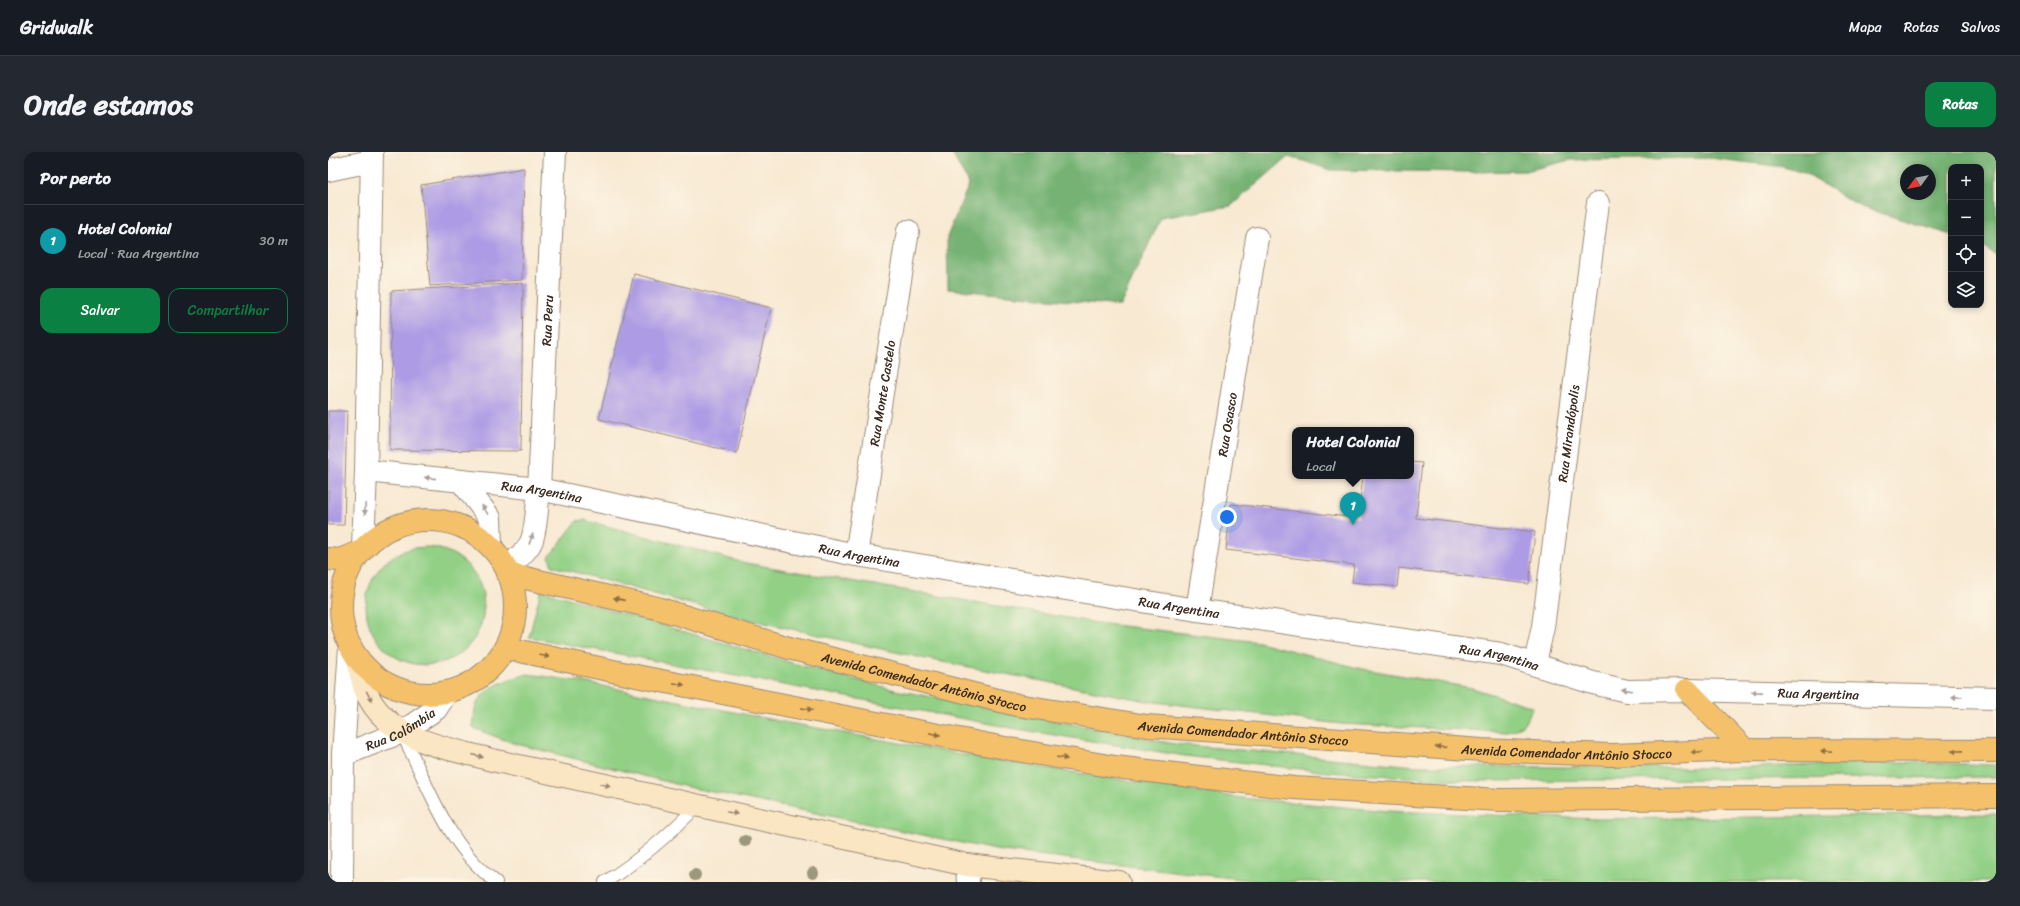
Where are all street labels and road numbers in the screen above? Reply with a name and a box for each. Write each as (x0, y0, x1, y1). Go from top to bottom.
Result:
street label: Rua Peru (535, 295, 560, 347)
street label: Rua Monte Castelo (863, 338, 902, 448)
street label: Rua Mirandópolis (1551, 383, 1586, 484)
street label: Rua Osasco (1211, 390, 1244, 458)
street label: Rua Argentina (500, 474, 585, 510)
street label: Rua Argentina (817, 537, 902, 574)
street label: Rua Argentina (1137, 590, 1221, 625)
street label: Rua Argentina (1458, 637, 1542, 677)
street label: Avenida Comendador Antônio Stocco (818, 645, 1029, 718)
street label: Rua Argentina (1777, 681, 1860, 706)
street label: Rua Colômbia (362, 701, 441, 757)
street label: Avenida Comendador Antônio Stocco (1135, 714, 1350, 752)
street label: Avenida Comendador Antônio Stocco (1460, 737, 1673, 767)

